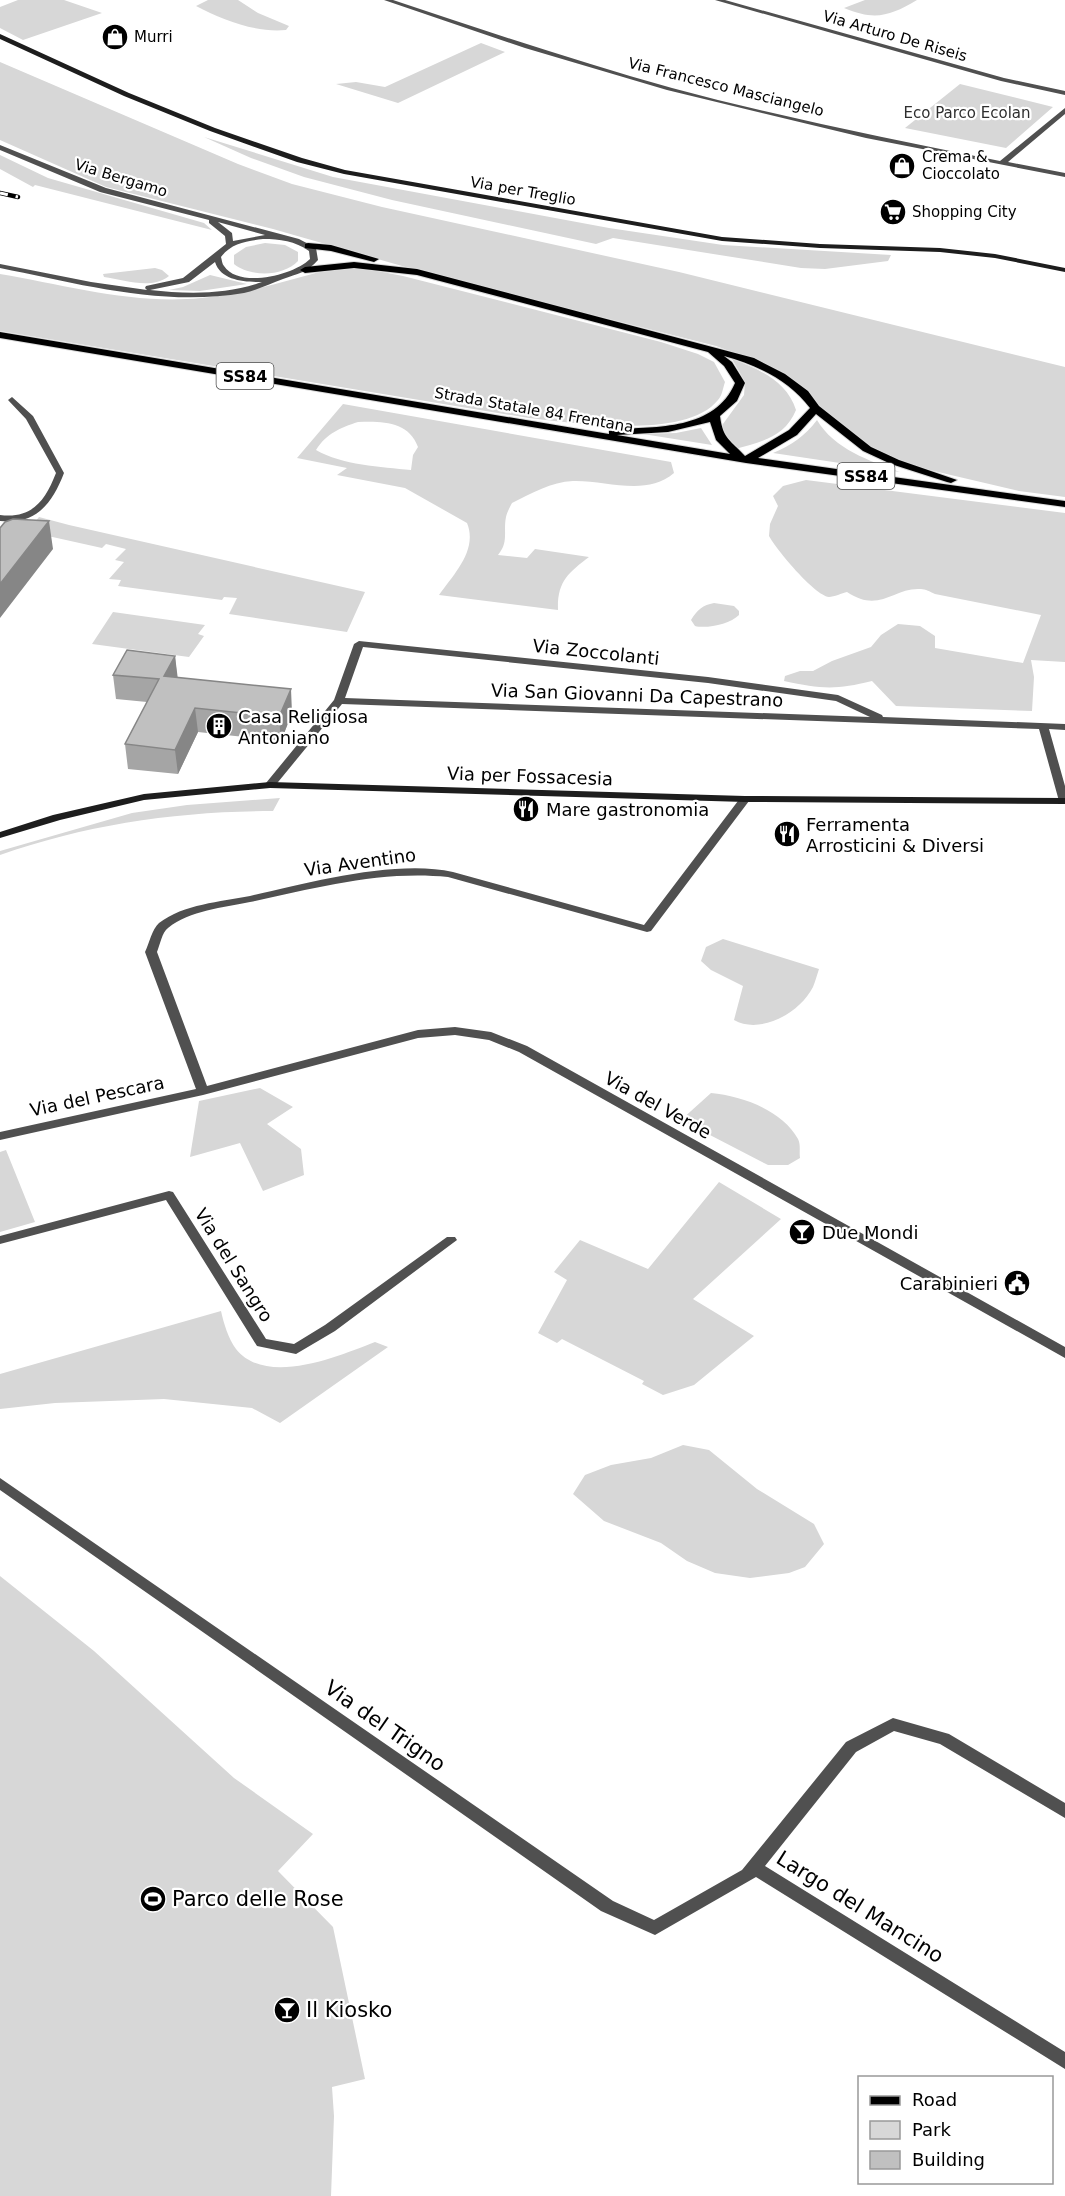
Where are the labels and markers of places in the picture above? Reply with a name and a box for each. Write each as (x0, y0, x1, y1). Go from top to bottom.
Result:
shop icon: Murri (100, 22, 130, 52)
place label: Murri (134, 28, 173, 46)
place label: Crema & Cioccolato (922, 148, 1000, 183)
shop icon: Crema & Cioccolato (887, 151, 917, 181)
supermarket icon: Shopping City (878, 197, 908, 227)
place label: Shopping City (912, 203, 1017, 221)
place label: Casa Religiosa Antoniano (238, 706, 368, 748)
building icon: Casa Religiosa Antoniano (204, 711, 234, 741)
restaurant icon: Mare gastronomia (511, 794, 541, 824)
place label: Mare gastronomia (546, 799, 709, 820)
place label: Ferramenta Arrosticini & Diversi (806, 814, 984, 856)
restaurant icon: Ferramenta Arrosticini & Diversi (772, 819, 802, 849)
bar icon: Due Mondi (787, 1217, 817, 1247)
place label: Due Mondi (822, 1222, 918, 1243)
public building icon: Carabinieri (1002, 1268, 1032, 1298)
place label: Carabinieri (900, 1273, 998, 1294)
sports icon: Parco delle Rose (138, 1884, 168, 1914)
place label: Parco delle Rose (172, 1887, 344, 1911)
bar icon: Il Kiosko (272, 1995, 302, 2025)
place label: Il Kiosko (306, 1998, 392, 2022)

